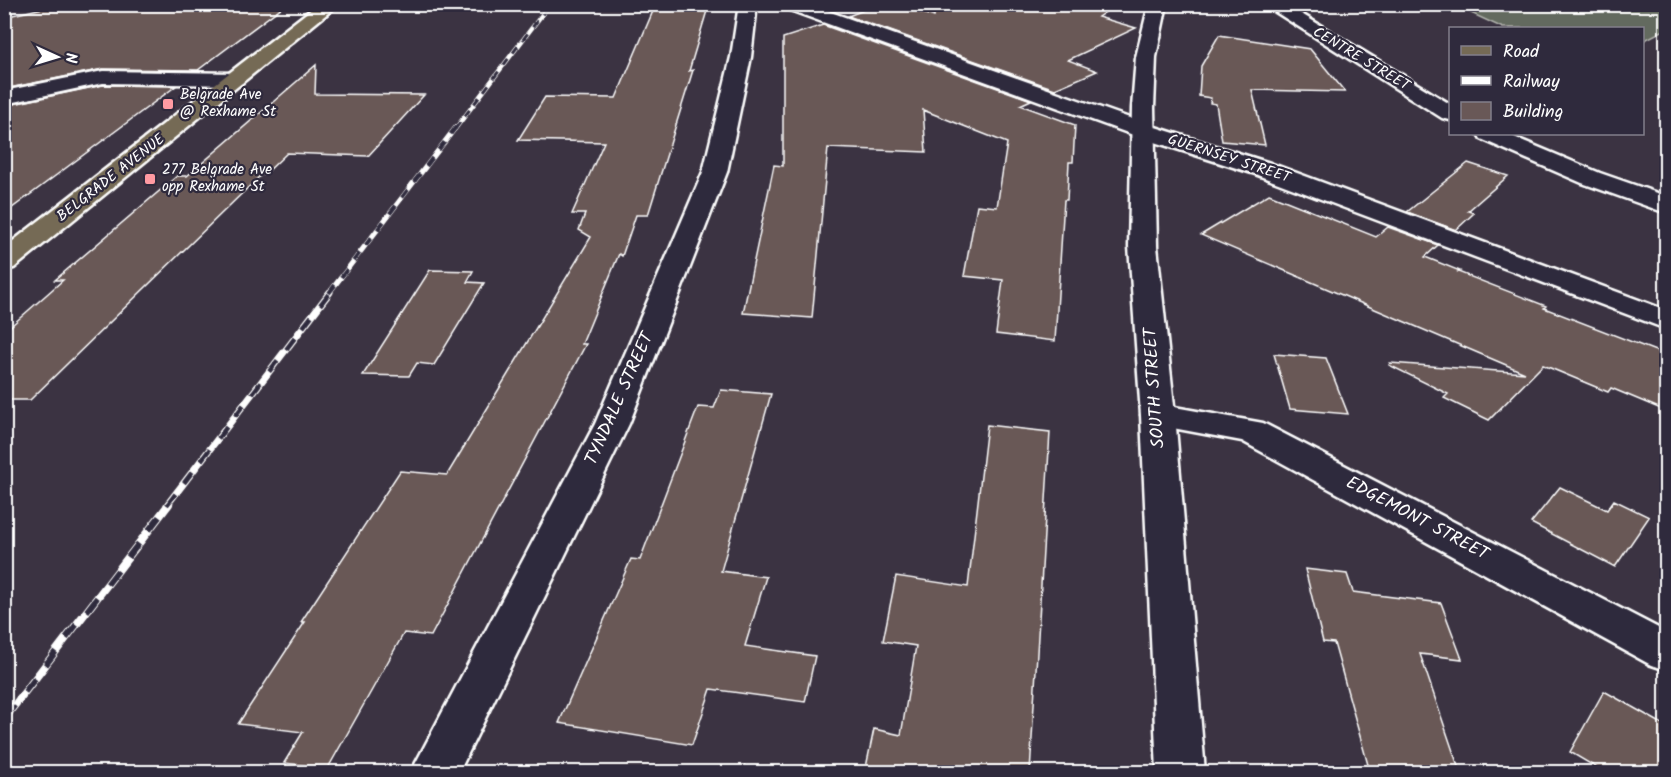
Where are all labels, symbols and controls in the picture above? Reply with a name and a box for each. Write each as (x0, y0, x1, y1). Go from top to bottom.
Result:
street label: CENTRE STREET (1308, 20, 1416, 99)
north arrow (27, 27, 87, 87)
legend (1449, 27, 1644, 135)
text: Road (1503, 38, 1540, 67)
text: N (58, 52, 83, 64)
text: Railway (1503, 68, 1560, 97)
place label: Belgrade Ave @ Rexhame St (180, 83, 276, 124)
marker: Belgrade Ave @ Rexhame St (161, 97, 175, 111)
text: Building (1503, 98, 1563, 127)
street label: BELGRADE AVENUE (52, 127, 171, 228)
street label: GUERNSEY STREET (1165, 128, 1295, 191)
place label: 277 Belgrade Ave opp Rexhame St (162, 158, 272, 199)
marker: 277 Belgrade Ave opp Rexhame St (143, 172, 157, 186)
street label: SOUTH STREET (1136, 325, 1174, 449)
street label: TYNDALE STREET (578, 327, 663, 470)
street label: EDGEMONT STREET (1340, 469, 1495, 570)

